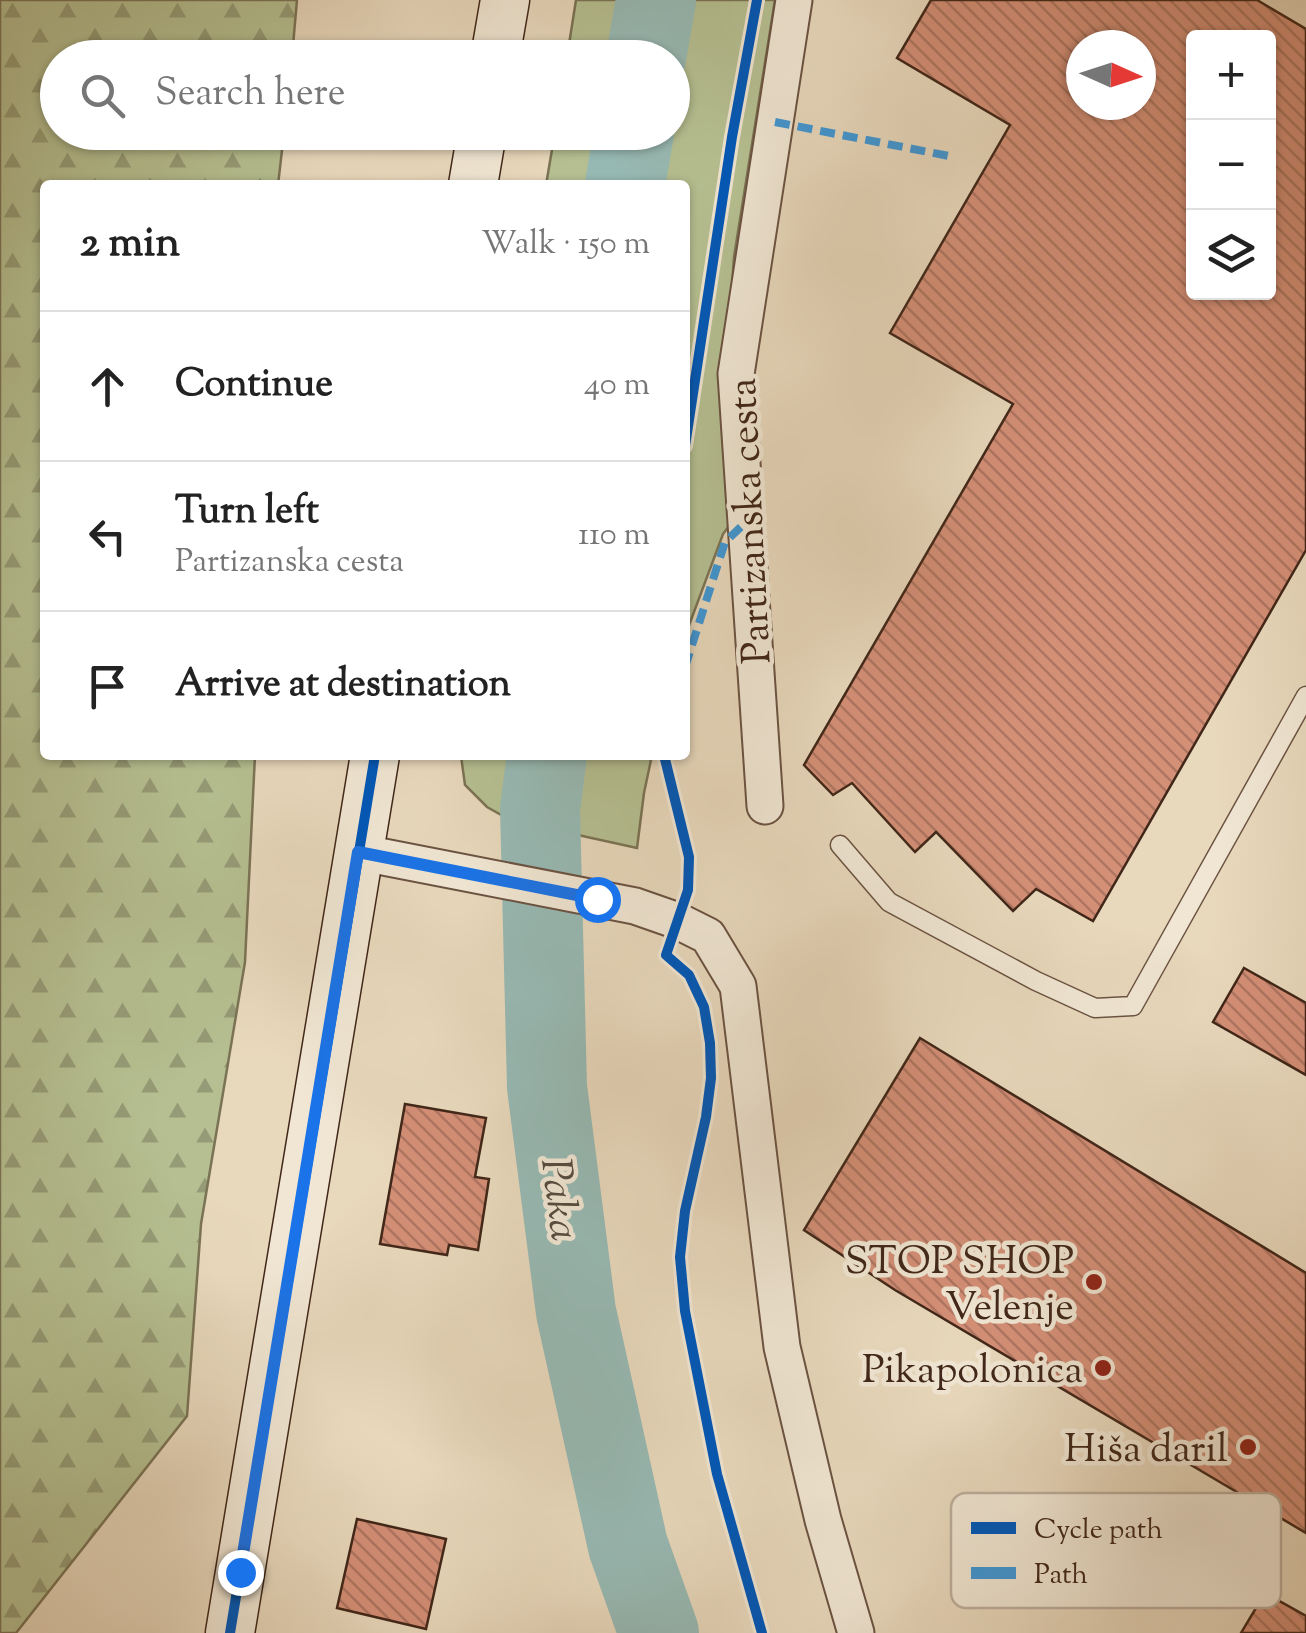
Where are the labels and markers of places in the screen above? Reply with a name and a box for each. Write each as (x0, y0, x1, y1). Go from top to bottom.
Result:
place label: STOP SHOP Velenje (845, 1235, 1074, 1338)
marker: STOP SHOP Velenje (1083, 1271, 1105, 1293)
place label: Pikapolonica (862, 1344, 1083, 1401)
marker: Pikapolonica (1092, 1357, 1114, 1379)
place label: Hiša daril (1064, 1423, 1228, 1480)
marker: Hiša daril (1237, 1436, 1259, 1458)

